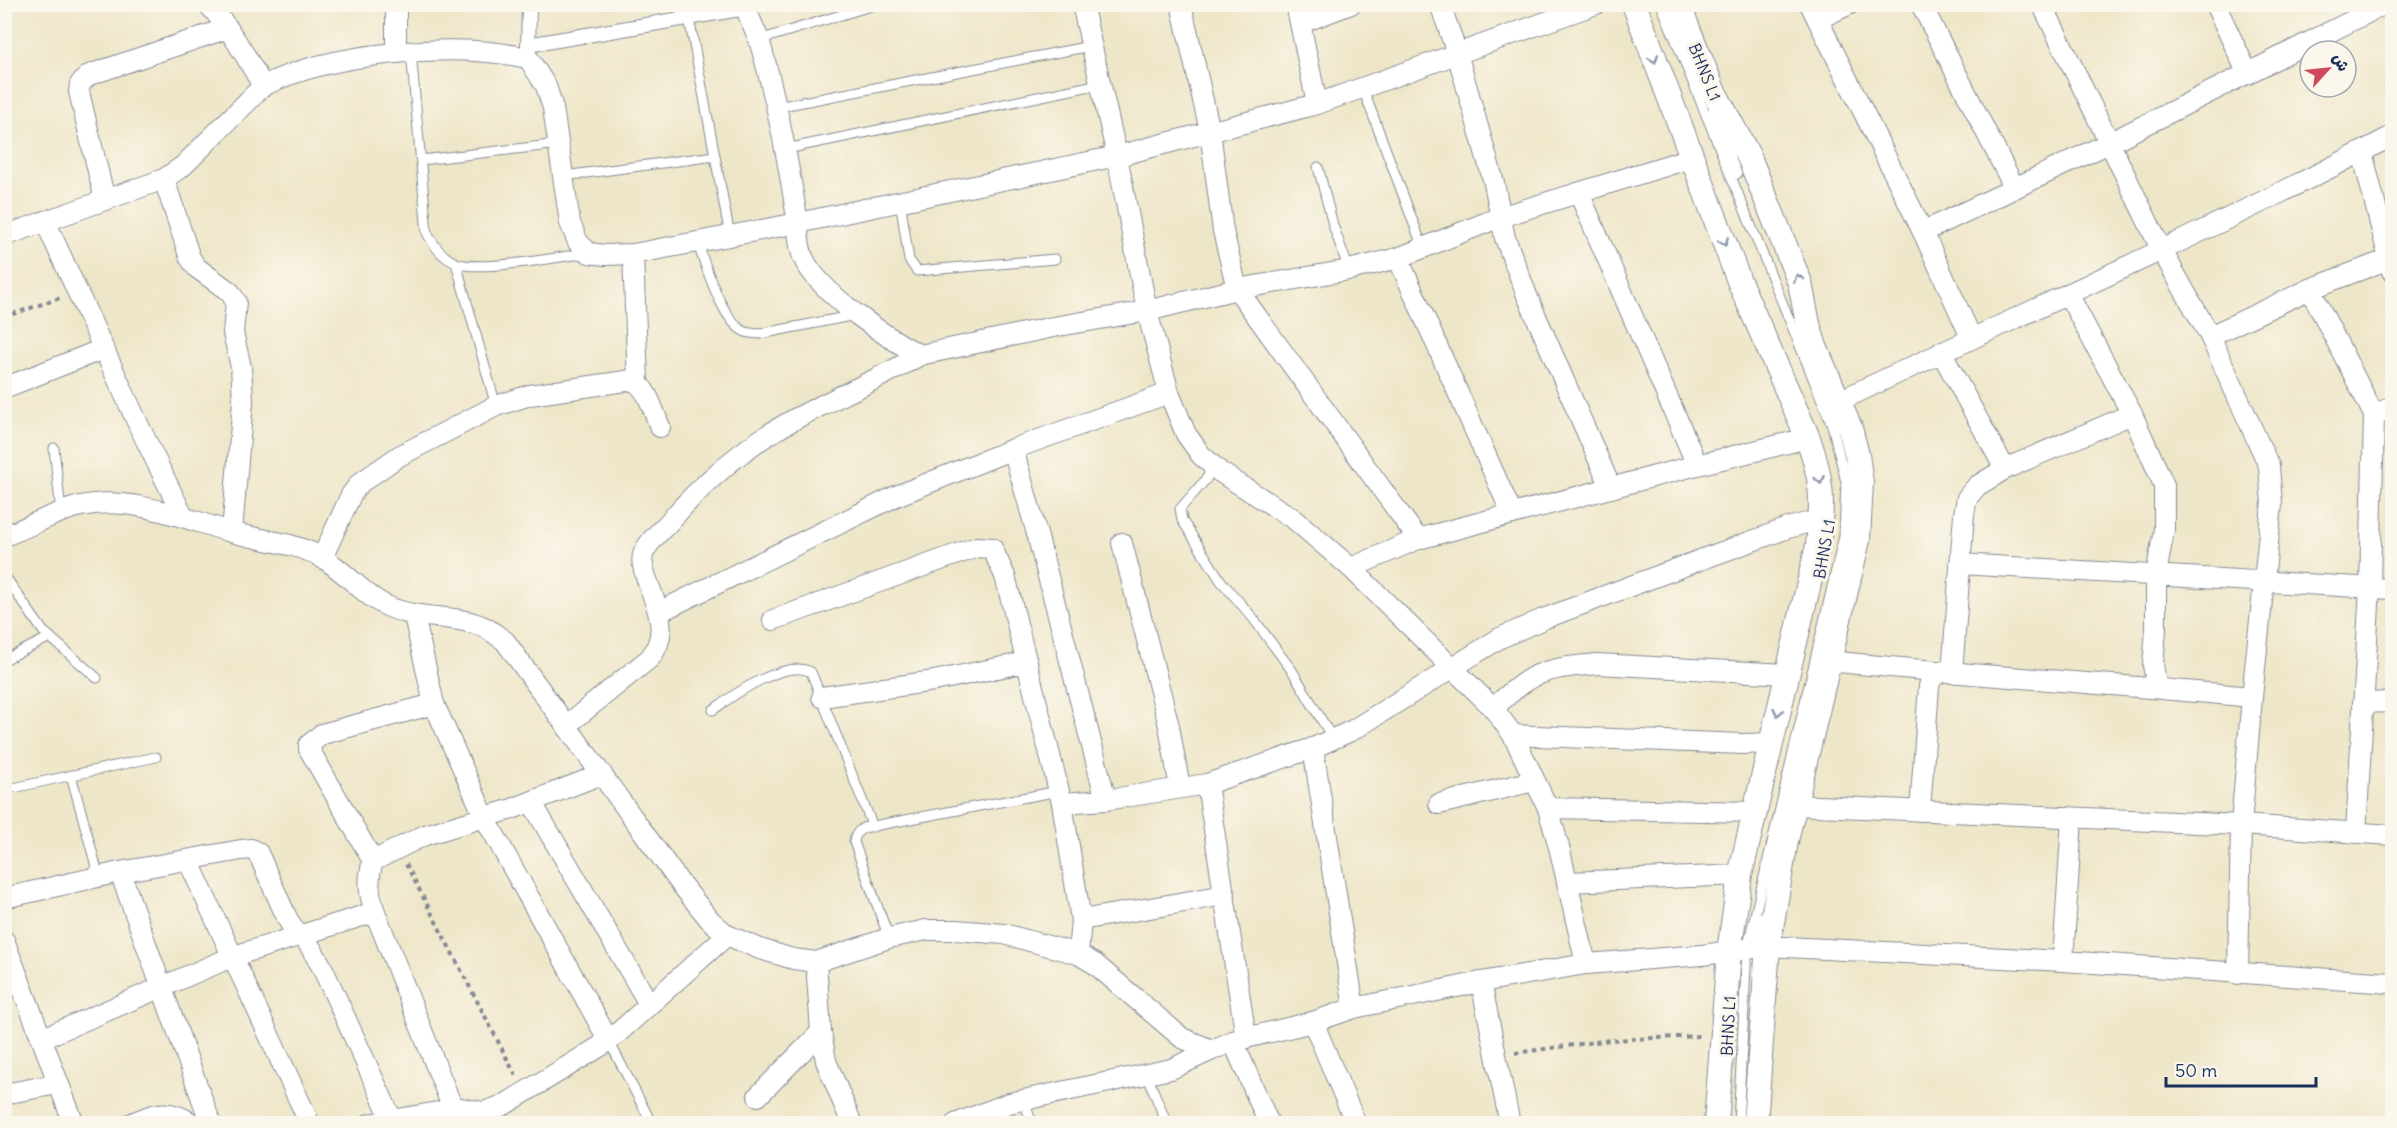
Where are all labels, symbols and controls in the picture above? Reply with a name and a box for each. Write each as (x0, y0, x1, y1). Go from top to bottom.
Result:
north arrow (2298, 39, 2358, 99)
street label: BHNS L1 (1684, 40, 1726, 104)
text: ش (2328, 50, 2354, 75)
one-way arrow (1647, 53, 1660, 64)
one-way arrow (1716, 236, 1729, 246)
one-way arrow (1793, 273, 1805, 284)
one-way arrow (1813, 475, 1826, 485)
street label: BHNS L1 (1809, 518, 1839, 580)
one-way arrow (1772, 707, 1785, 717)
street label: BHNS L1 (1716, 995, 1740, 1057)
scale bar (2166, 1050, 2316, 1088)
text: 50 m (2175, 1059, 2217, 1082)

